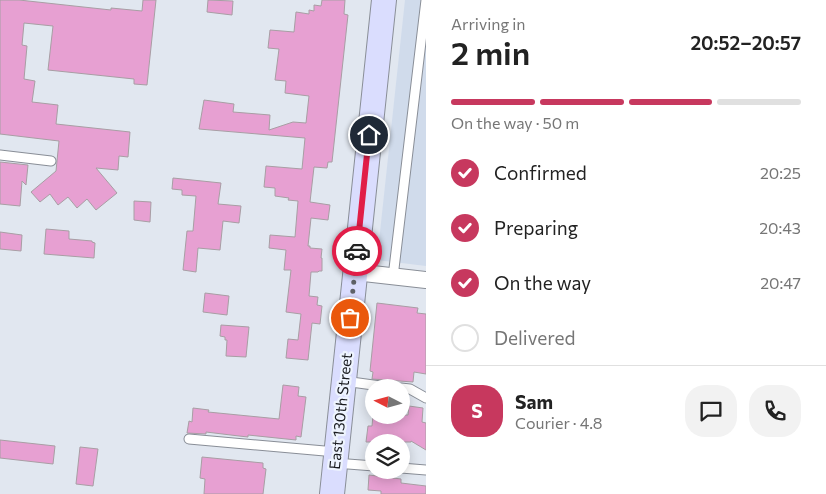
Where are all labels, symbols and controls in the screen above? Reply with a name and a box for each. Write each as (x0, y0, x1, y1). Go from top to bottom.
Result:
text: Arriving in (451, 14, 525, 33)
text: 20:52–20:57 (690, 31, 801, 54)
text: 2 min (451, 32, 530, 72)
text: On the way · 50 m (451, 113, 579, 132)
pin (348, 114, 390, 156)
icon: home (355, 121, 383, 149)
icon: check (451, 159, 479, 187)
text: Confirmed (494, 161, 587, 184)
text: 20:25 (760, 163, 801, 182)
icon: check (451, 214, 479, 242)
text: Preparing (494, 216, 578, 239)
text: 20:43 (759, 218, 801, 237)
courier (332, 226, 382, 276)
icon: car (343, 237, 371, 265)
icon: check (451, 269, 479, 297)
text: On the way (494, 271, 591, 294)
text: 20:47 (760, 273, 801, 292)
pin (329, 297, 371, 339)
icon: bag (336, 304, 364, 332)
text: Delivered (494, 326, 575, 349)
street label: East 130th Street (325, 352, 355, 470)
north arrow (365, 379, 410, 424)
map controls (365, 379, 410, 479)
button: chat (685, 385, 737, 437)
button: phone (749, 385, 801, 437)
text: Sam (515, 390, 553, 413)
text: S (471, 399, 483, 422)
text: Courier · 4.8 (515, 413, 602, 432)
button: layers (365, 434, 410, 479)

